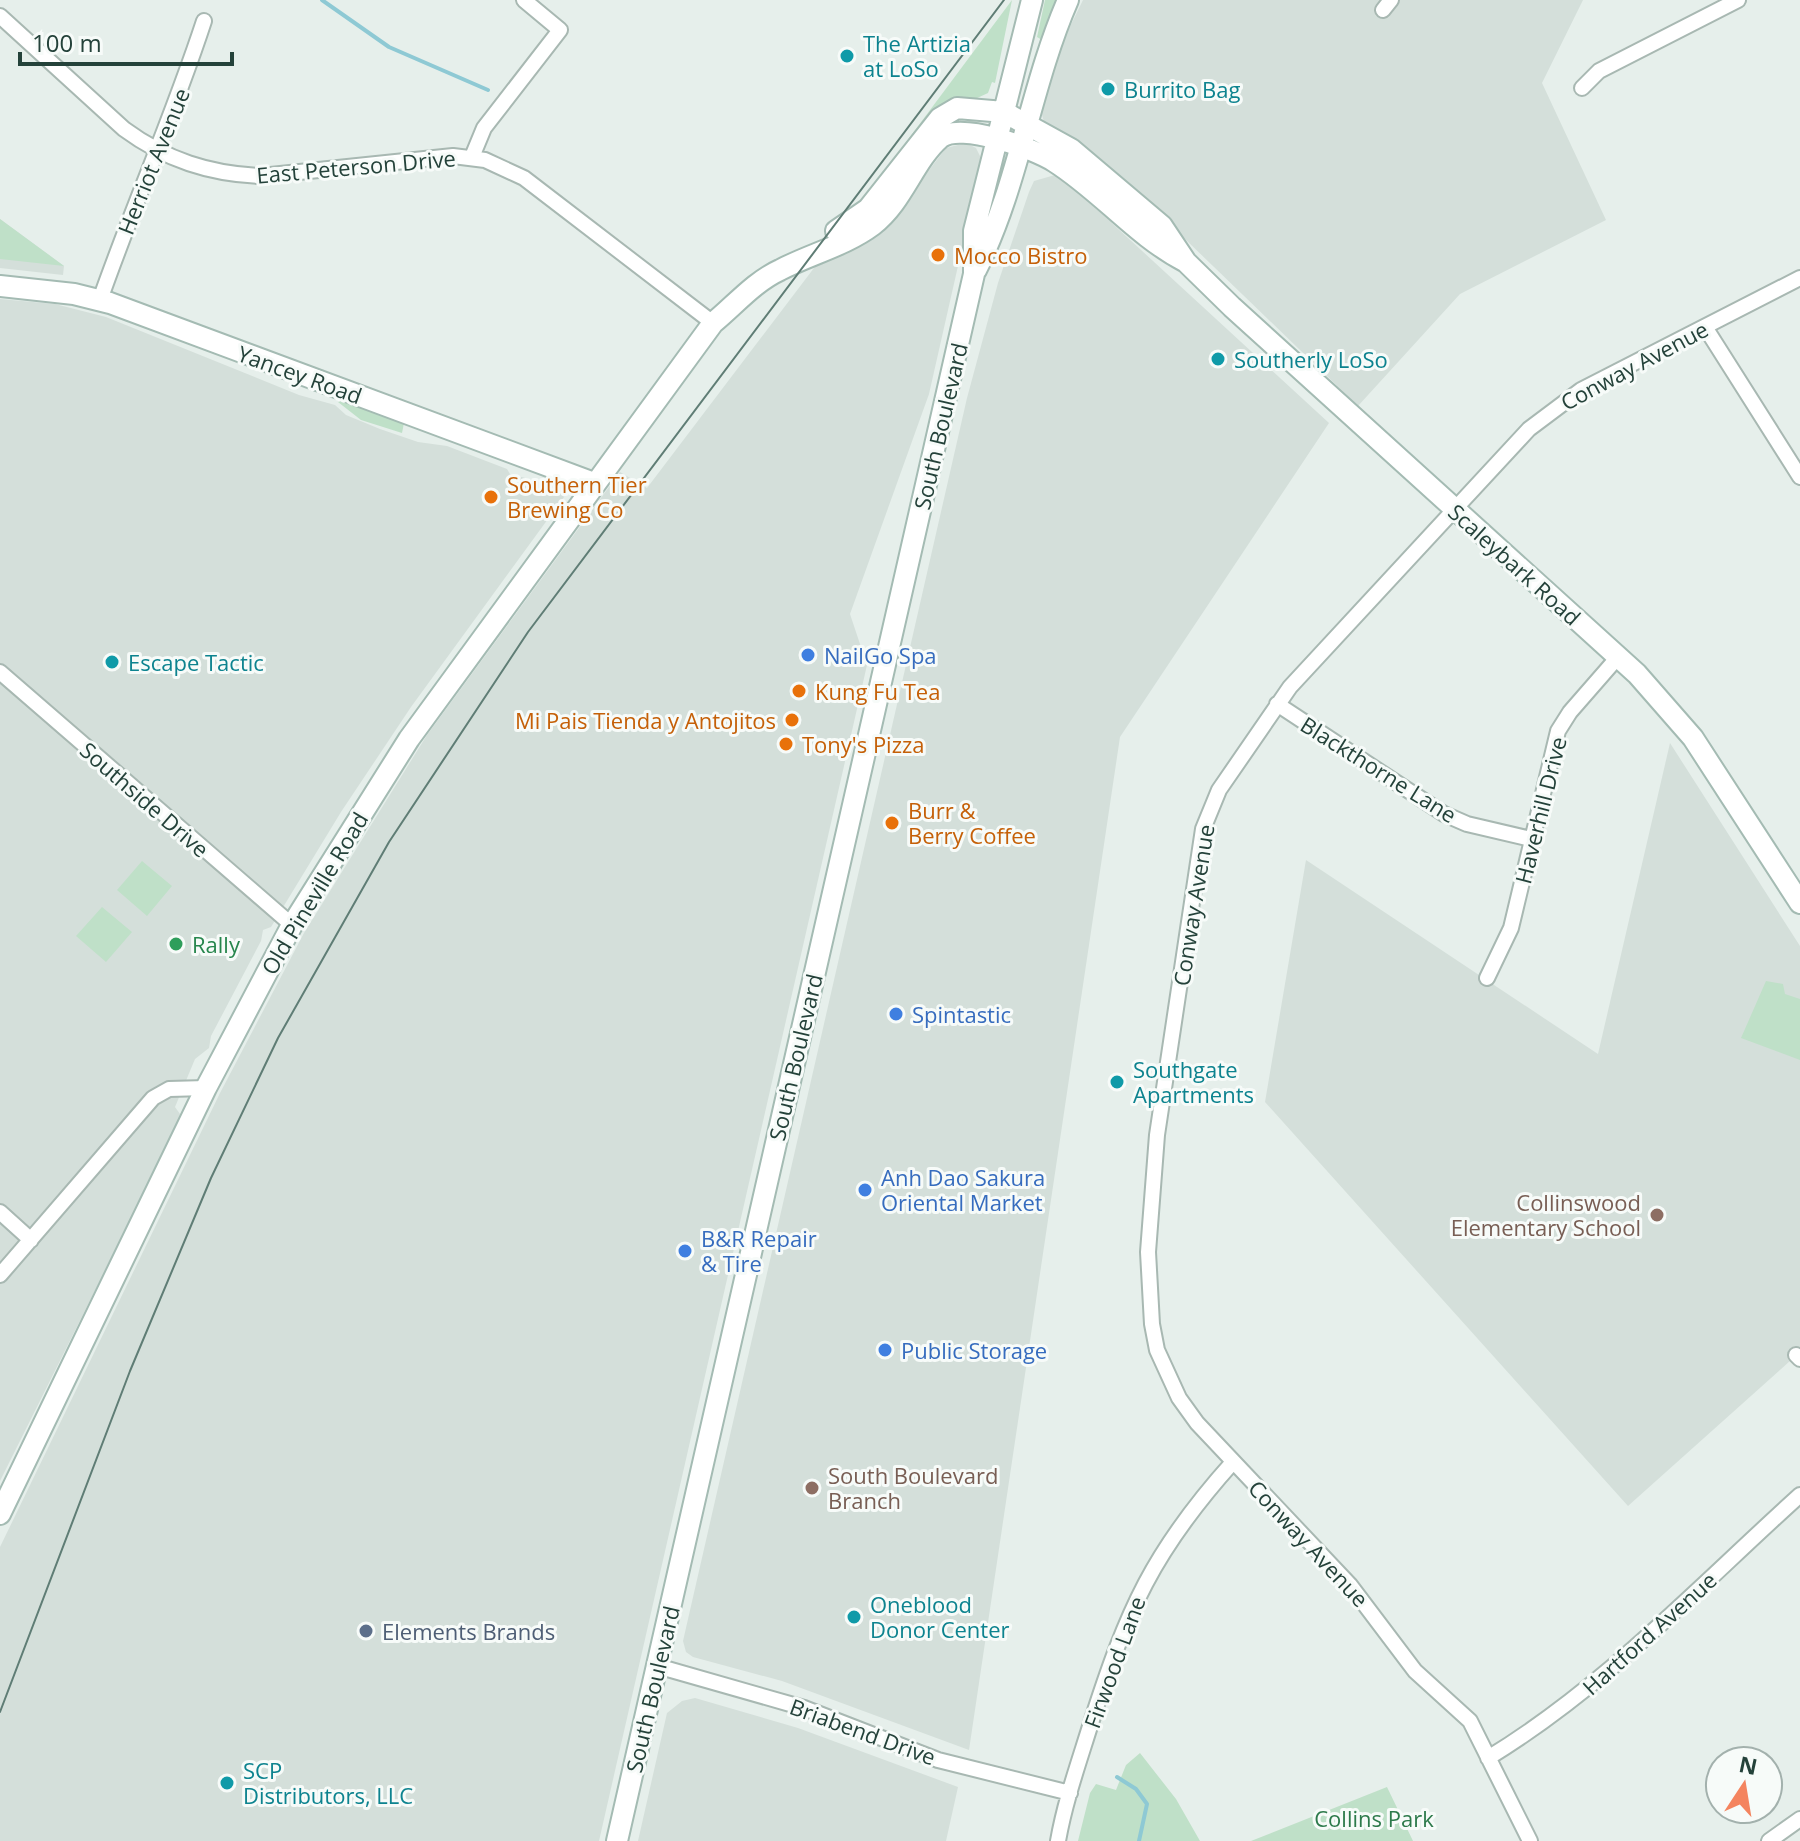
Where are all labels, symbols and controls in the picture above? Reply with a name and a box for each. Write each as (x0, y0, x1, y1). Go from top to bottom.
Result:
scale bar (20, 16, 232, 66)
text: 100 m (32, 26, 102, 59)
place label: The Artizia at LoSo (863, 28, 971, 83)
marker: The Artizia at LoSo (838, 47, 856, 65)
place label: Burrito Bag (1124, 74, 1240, 104)
marker: Burrito Bag (1099, 80, 1117, 98)
street label: Herriot Avenue (110, 83, 196, 239)
street label: East Peterson Drive (255, 142, 457, 190)
place label: Mocco Bistro (954, 240, 1087, 270)
marker: Mocco Bistro (929, 246, 947, 264)
street label: Conway Avenue (1555, 313, 1713, 417)
street label: Yancey Road (234, 338, 366, 410)
street label: South Boulevard (906, 340, 974, 512)
place label: Southerly LoSo (1234, 344, 1388, 374)
marker: Southerly LoSo (1209, 350, 1227, 368)
place label: Southern Tier Brewing Co (507, 469, 647, 524)
marker: Southern Tier Brewing Co (482, 488, 500, 506)
street label: Scaleybark Road (1442, 497, 1588, 631)
place label: NailGo Spa (824, 640, 937, 670)
marker: NailGo Spa (799, 646, 817, 664)
place label: Escape Tactic (128, 647, 264, 677)
marker: Escape Tactic (103, 653, 121, 671)
place label: Kung Fu Tea (815, 676, 940, 706)
marker: Kung Fu Tea (790, 682, 808, 700)
place label: Mi Pais Tienda y Antojitos (515, 705, 776, 735)
street label: Blackthorne Lane (1295, 709, 1463, 829)
marker: Mi Pais Tienda y Antojitos (783, 711, 801, 729)
place label: Tony's Pizza (802, 729, 925, 759)
street label: Haverhill Drive (1507, 733, 1573, 887)
street label: Southside Drive (74, 735, 216, 863)
marker: Tony's Pizza (777, 735, 795, 753)
place label: Burr & Berry Coffee (908, 795, 1036, 850)
street label: Old Pineville Road (254, 806, 374, 980)
marker: Burr & Berry Coffee (883, 814, 901, 832)
street label: Conway Avenue (1165, 822, 1221, 988)
place label: Rally (192, 929, 241, 959)
marker: Rally (167, 935, 185, 953)
street label: South Boulevard (761, 971, 829, 1143)
place label: Spintastic (912, 999, 1011, 1029)
marker: Spintastic (887, 1005, 905, 1023)
place label: Southgate Apartments (1133, 1054, 1254, 1109)
marker: Southgate Apartments (1108, 1073, 1126, 1091)
place label: Anh Dao Sakura Oriental Market (881, 1162, 1045, 1217)
marker: Anh Dao Sakura Oriental Market (856, 1181, 874, 1199)
place label: Collinswood Elementary School (1451, 1187, 1641, 1242)
marker: Collinswood Elementary School (1648, 1206, 1666, 1224)
place label: B&R Repair & Tire (701, 1223, 817, 1278)
marker: B&R Repair & Tire (676, 1242, 694, 1260)
place label: Public Storage (901, 1335, 1047, 1365)
marker: Public Storage (876, 1341, 894, 1359)
place label: South Boulevard Branch (828, 1460, 998, 1515)
street label: Conway Avenue (1242, 1473, 1376, 1613)
marker: South Boulevard Branch (803, 1479, 821, 1497)
street label: Hartford Avenue (1576, 1565, 1722, 1701)
place label: Oneblood Donor Center (870, 1589, 1010, 1644)
street label: Firwood Lane (1076, 1592, 1152, 1732)
street label: South Boulevard (618, 1603, 686, 1775)
marker: Oneblood Donor Center (845, 1608, 863, 1626)
place label: Elements Brands (382, 1616, 555, 1646)
marker: Elements Brands (357, 1622, 375, 1640)
street label: Briabend Drive (786, 1691, 940, 1771)
north arrow (1704, 1745, 1784, 1825)
text: N (1736, 1748, 1760, 1781)
place label: SCP Distributors, LLC (243, 1755, 413, 1810)
marker: SCP Distributors, LLC (218, 1774, 236, 1792)
park label: Collins Park (1314, 1803, 1434, 1833)

